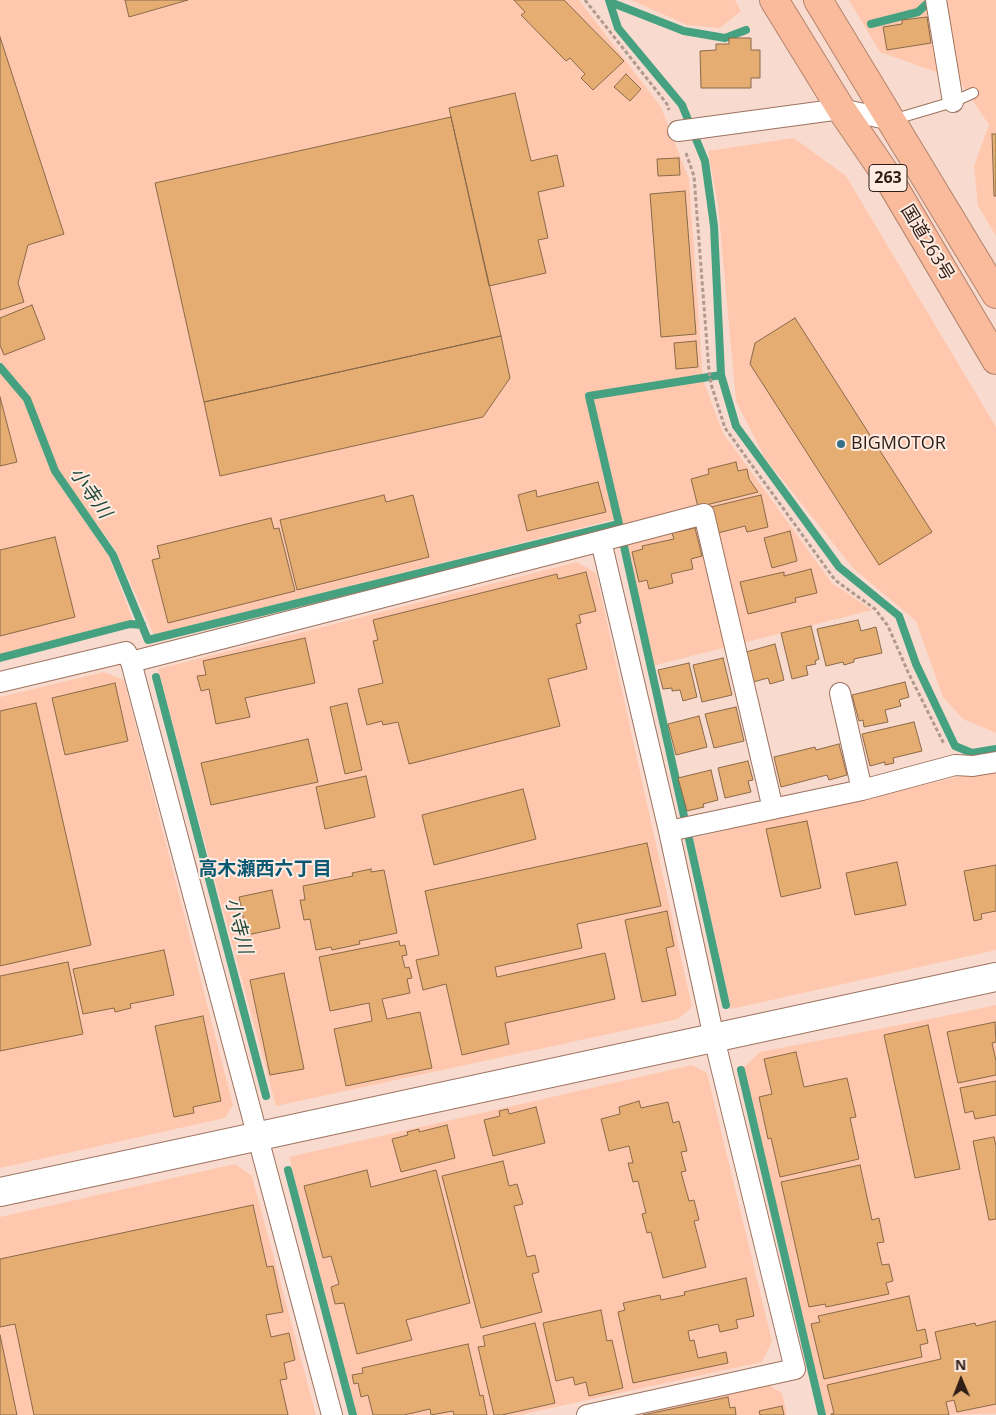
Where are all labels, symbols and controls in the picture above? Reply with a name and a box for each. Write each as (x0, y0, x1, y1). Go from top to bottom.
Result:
road number: 263 (869, 164, 907, 192)
street label: 国道263号 (896, 201, 958, 285)
place label: BIGMOTOR (851, 433, 946, 455)
marker: BIGMOTOR (835, 438, 847, 450)
water label: 小寺川 (64, 463, 116, 523)
district label: 高木瀬西六丁目 (199, 859, 331, 881)
water label: 小寺川 (220, 896, 256, 956)
north arrow (936, 1355, 986, 1405)
text: N (955, 1355, 967, 1374)

